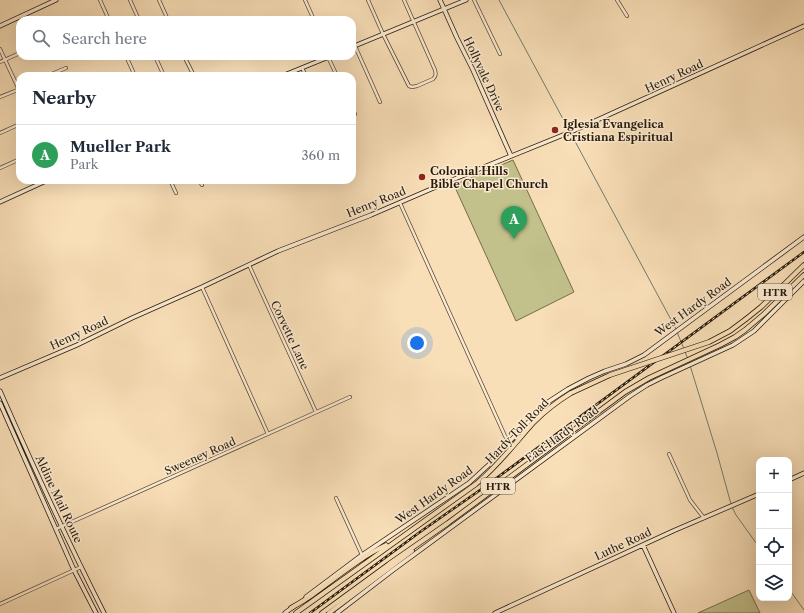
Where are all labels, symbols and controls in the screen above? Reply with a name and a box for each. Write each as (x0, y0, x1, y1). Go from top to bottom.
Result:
search box (16, 16, 356, 60)
icon: search (30, 27, 52, 49)
text: Search here (62, 29, 147, 48)
street label: Hollyvale Drive (461, 34, 507, 114)
street label: Henry Road (643, 56, 706, 96)
text: Nearby (32, 88, 96, 108)
place label: Iglesia Evangelica Cristiana Espiritual (563, 117, 673, 144)
marker: Iglesia Evangelica Cristiana Espiritual (550, 125, 560, 135)
text: Mueller Park (70, 137, 171, 156)
text: A (40, 147, 50, 163)
text: 360 m (301, 147, 340, 163)
text: Park (70, 156, 98, 172)
place label: Colonial Hills Bible Chapel Church (430, 164, 549, 191)
marker: Colonial Hills Bible Chapel Church (417, 172, 427, 182)
street label: Henry Road (344, 184, 408, 220)
pin: A (501, 206, 527, 239)
street label: West Hardy Road (651, 274, 734, 340)
road number: HTR (758, 284, 792, 300)
street label: Corvette Lane (268, 298, 312, 372)
street label: Henry Road (48, 313, 111, 353)
your location (407, 333, 427, 353)
street label: Hardy Toll Road (482, 395, 552, 467)
street label: East Hardy Road (523, 403, 602, 465)
street label: Sweeney Road (162, 434, 238, 478)
street label: Aldine Mail Route (32, 452, 85, 545)
map controls (756, 457, 792, 601)
button: + (756, 457, 792, 493)
street label: West Hardy Road (392, 463, 476, 527)
road number: HTR (481, 478, 515, 494)
button: − (756, 493, 792, 529)
street label: Luthe Road (592, 525, 654, 563)
button: locate (756, 529, 792, 565)
button: layers (756, 565, 792, 601)

